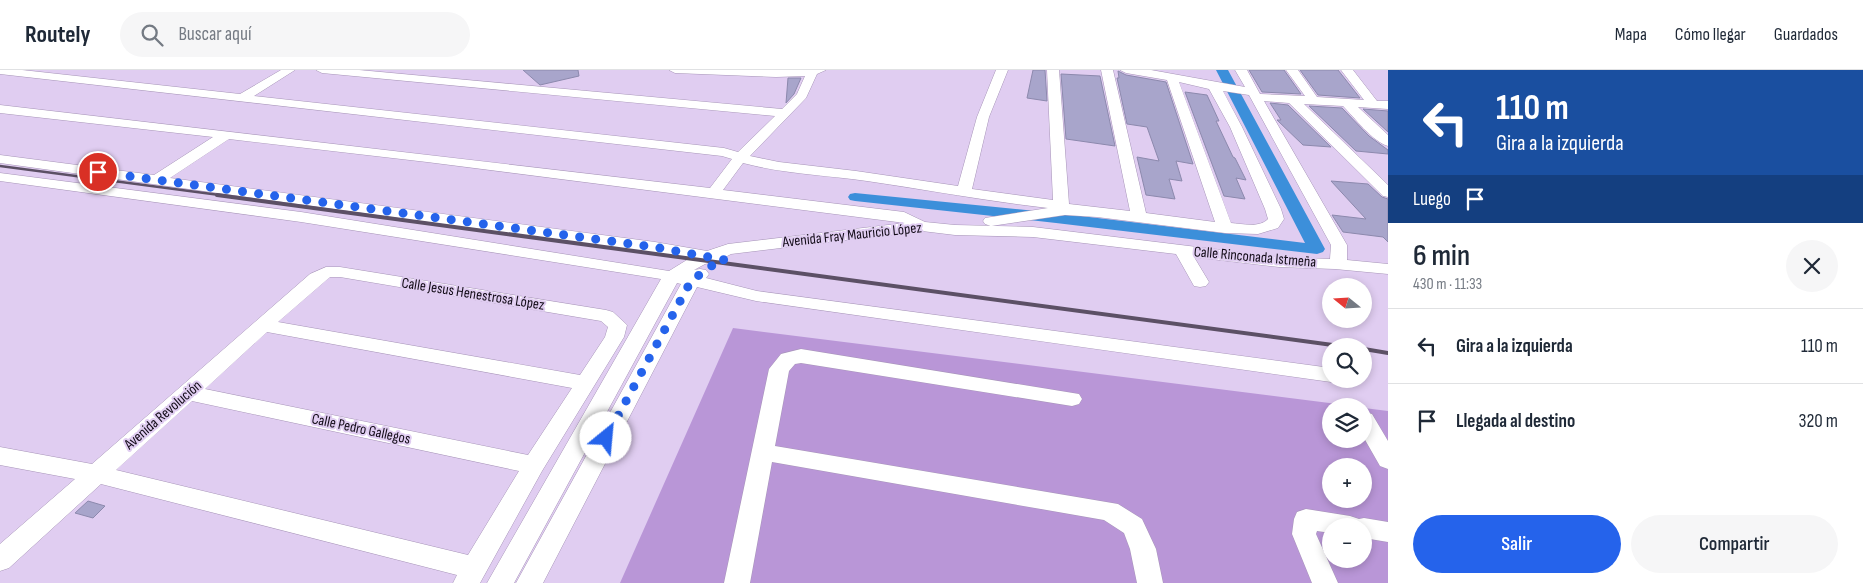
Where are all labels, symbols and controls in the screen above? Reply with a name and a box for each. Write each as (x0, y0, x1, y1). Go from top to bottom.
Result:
search box (120, 12, 470, 57)
text: Routely (25, 20, 90, 49)
icon: search (138, 21, 166, 49)
text: Buscar aquí (178, 23, 251, 46)
text: Mapa (1615, 24, 1647, 45)
text: Cómo llegar (1675, 24, 1746, 45)
text: Guardados (1774, 24, 1838, 45)
text: 110 m (1496, 87, 1569, 130)
icon: left (1413, 90, 1478, 155)
text: Gira a la izquierda (1496, 130, 1624, 157)
pin (77, 151, 119, 193)
icon: arrive (84, 158, 112, 186)
icon: arrive (1461, 185, 1489, 213)
text: Luego (1413, 188, 1451, 211)
street label: Avenida Fray Mauricio López (780, 218, 923, 252)
text: 6 min (1413, 238, 1470, 274)
button: close (1786, 240, 1838, 292)
street label: Calle Rinconada Istmeña (1193, 242, 1317, 272)
street label: Calle Jesus Henestrosa López (400, 273, 546, 315)
text: 430 m · 11:33 (1413, 275, 1482, 294)
north arrow (1322, 278, 1372, 328)
map controls (1322, 278, 1372, 568)
icon: left (1413, 332, 1441, 360)
text: Gira a la izquierda (1456, 335, 1573, 358)
text: 110 m (1801, 335, 1838, 358)
button: search (1322, 338, 1372, 388)
street label: Avenida Revolución (120, 376, 206, 455)
button: layers (1322, 398, 1372, 448)
icon: arrive (1413, 407, 1441, 435)
street label: Calle Pedro Gallegos (310, 409, 412, 449)
text: Llegada al destino (1456, 410, 1575, 433)
text: 320 m (1798, 410, 1838, 433)
position arrow (579, 411, 631, 463)
button: + (1322, 458, 1372, 508)
button: Salir (1413, 515, 1621, 573)
button: Compartir (1631, 515, 1838, 573)
button: − (1322, 518, 1372, 568)

